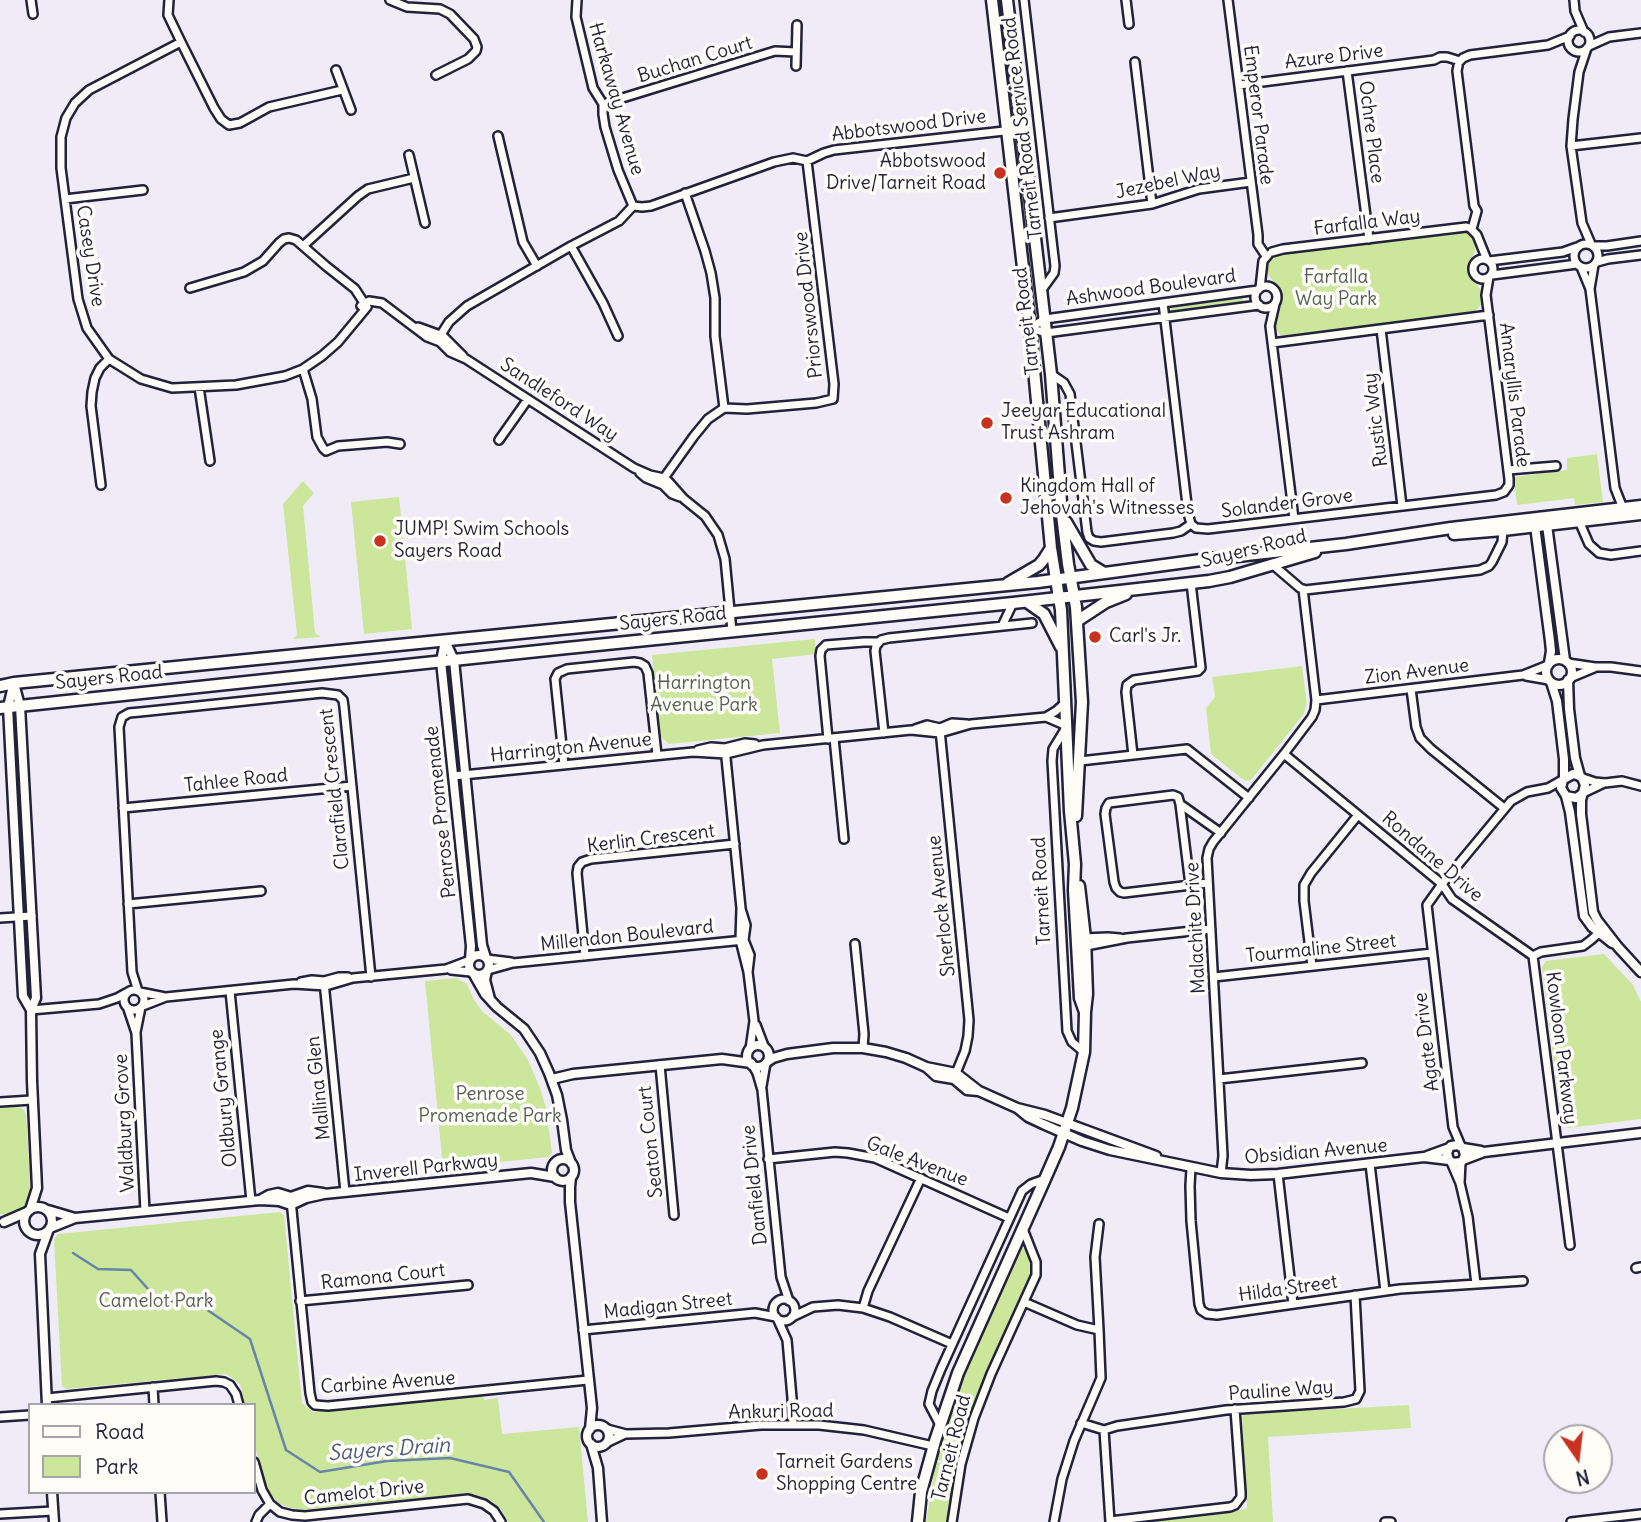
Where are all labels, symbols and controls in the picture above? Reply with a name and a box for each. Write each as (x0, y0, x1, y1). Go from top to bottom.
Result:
street label: Tarneit Road Service Road (998, 16, 1048, 240)
street label: Harkaway Avenue (583, 20, 649, 178)
street label: Buchan Court (635, 32, 755, 88)
street label: Azure Drive (1283, 40, 1385, 74)
street label: Emperor Parade (1238, 44, 1278, 186)
street label: Ochre Place (1353, 79, 1389, 185)
street label: Abbotswood Drive (830, 105, 988, 147)
place label: Abbotswood Drive/Tarneit Road (826, 151, 986, 195)
street label: Jezebel Way (1114, 160, 1222, 204)
marker: Abbotswood Drive/Tarneit Road (992, 165, 1008, 181)
street label: Casey Drive (71, 204, 109, 308)
street label: Farfalla Way (1312, 205, 1422, 241)
street label: Priorswood Drive (790, 231, 828, 379)
street label: Ashwood Boulevard (1065, 265, 1237, 311)
street label: Tarneit Road (1009, 266, 1045, 376)
park label: Farfalla Way Park (1295, 267, 1377, 311)
street label: Amaryllis Parade (1494, 321, 1534, 469)
street label: Sandleford Way (496, 353, 622, 447)
street label: Rustic Way (1359, 372, 1393, 468)
place label: Jeeyar Educational Trust Ashram (1001, 401, 1166, 445)
marker: Jeeyar Educational Trust Ashram (979, 415, 995, 431)
place label: Kingdom Hall of Jehovah's Witnesses (1020, 476, 1194, 520)
street label: Solander Grove (1220, 485, 1354, 523)
marker: Kingdom Hall of Jehovah's Witnesses (998, 490, 1014, 506)
place label: JUMP! Swim Schools Sayers Road (394, 519, 569, 563)
street label: Sayers Road (1199, 525, 1309, 573)
marker: JUMP! Swim Schools Sayers Road (372, 533, 388, 549)
street label: Sayers Road (618, 602, 728, 636)
place label: Carl's Jr. (1109, 626, 1181, 648)
marker: Carl's Jr. (1087, 629, 1103, 645)
street label: Zion Avenue (1364, 654, 1470, 690)
street label: Sayers Road (54, 661, 164, 695)
park label: Harrington Avenue Park (650, 673, 758, 717)
street label: Clarafield Crescent (315, 707, 355, 871)
street label: Penrose Promenade (421, 725, 461, 899)
street label: Harrington Avenue (489, 728, 653, 768)
street label: Tahlee Road (183, 764, 289, 798)
street label: Rondane Drive (1377, 807, 1487, 907)
street label: Kerlin Crescent (586, 820, 716, 858)
street label: Sherlock Avenue (923, 834, 961, 978)
street label: Tarneit Road (1028, 836, 1056, 946)
street label: Malachite Drive (1181, 862, 1211, 994)
street label: Millendon Boulevard (539, 916, 715, 956)
street label: Tourmaline Street (1245, 930, 1397, 968)
street label: Kowloon Parkway (1540, 970, 1582, 1126)
street label: Agate Drive (1410, 991, 1444, 1093)
street label: Oldbury Grange (205, 1028, 243, 1168)
street label: Mallina Glen (302, 1035, 336, 1141)
street label: Waldburg Grove (110, 1053, 140, 1193)
park label: Penrose Promenade Park (418, 1084, 562, 1128)
street label: Seaton Court (634, 1085, 668, 1199)
street label: Danfield Drive (737, 1124, 773, 1246)
street label: Gale Avenue (863, 1132, 971, 1192)
street label: Obsidian Avenue (1243, 1134, 1389, 1170)
street label: Inverell Parkway (353, 1149, 499, 1187)
street label: Ramona Court (320, 1259, 446, 1295)
street label: Hilda Street (1237, 1271, 1339, 1307)
street label: Madigan Street (603, 1288, 733, 1324)
park label: Camelot Park (98, 1291, 214, 1313)
street label: Carbine Avenue (320, 1367, 456, 1399)
street label: Pauline Way (1228, 1376, 1334, 1406)
street label: Tarneit Road (928, 1393, 976, 1503)
street label: Ankuri Road (728, 1400, 834, 1424)
legend (28, 1403, 256, 1494)
text: Road (95, 1418, 144, 1445)
north arrow (1543, 1424, 1613, 1494)
water label: Sayers Drain (327, 1433, 451, 1467)
place label: Tarneit Gardens Shopping Centre (776, 1452, 917, 1496)
text: Park (95, 1453, 138, 1480)
text: N (1573, 1464, 1592, 1491)
marker: Tarneit Gardens Shopping Centre (754, 1466, 770, 1482)
street label: Camelot Drive (303, 1475, 425, 1511)

